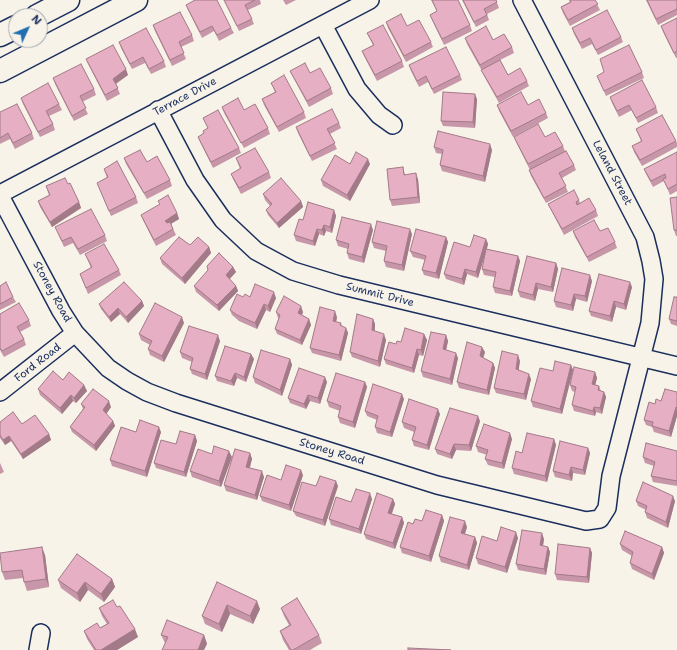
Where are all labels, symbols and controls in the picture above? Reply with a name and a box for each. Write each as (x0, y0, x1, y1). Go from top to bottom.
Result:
north arrow (8, 8, 48, 48)
text: N (28, 12, 45, 28)
street label: Terrace Drive (151, 75, 219, 119)
street label: Leland Street (589, 138, 635, 208)
street label: Stoney Road (30, 259, 74, 325)
street label: Summit Drive (345, 280, 415, 310)
street label: Ford Road (12, 341, 64, 385)
street label: Stoney Road (298, 436, 366, 468)

